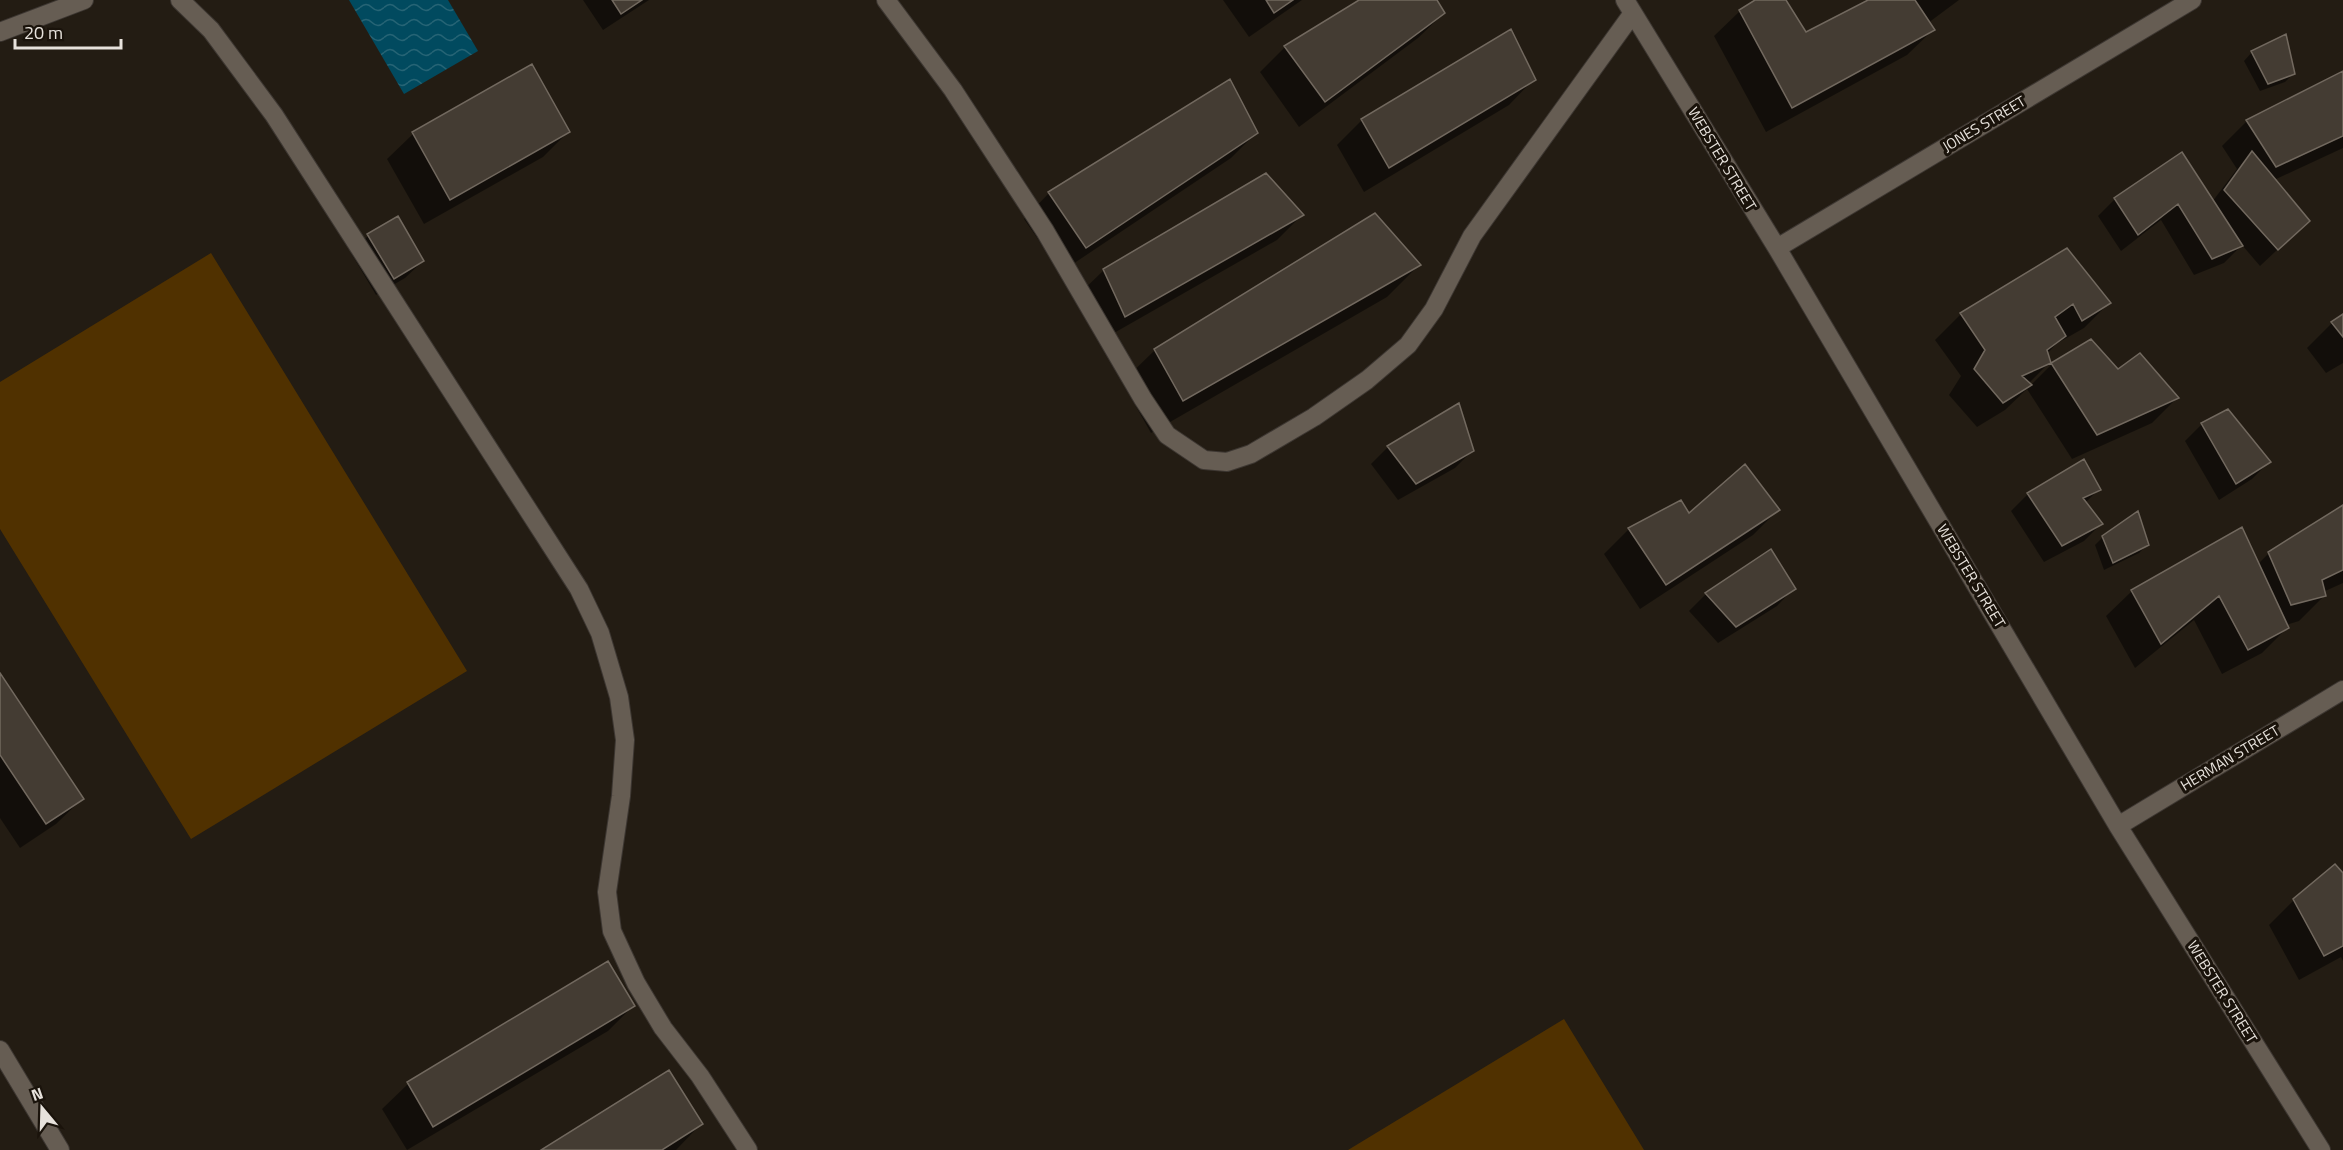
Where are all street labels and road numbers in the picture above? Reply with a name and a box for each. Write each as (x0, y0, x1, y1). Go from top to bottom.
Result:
street label: JONES STREET (1938, 90, 2030, 158)
street label: WEBSTER STREET (1682, 102, 1763, 215)
street label: WEBSTER STREET (1931, 519, 2012, 632)
street label: HERMAN STREET (2176, 719, 2284, 796)
street label: WEBSTER STREET (2182, 936, 2263, 1048)

